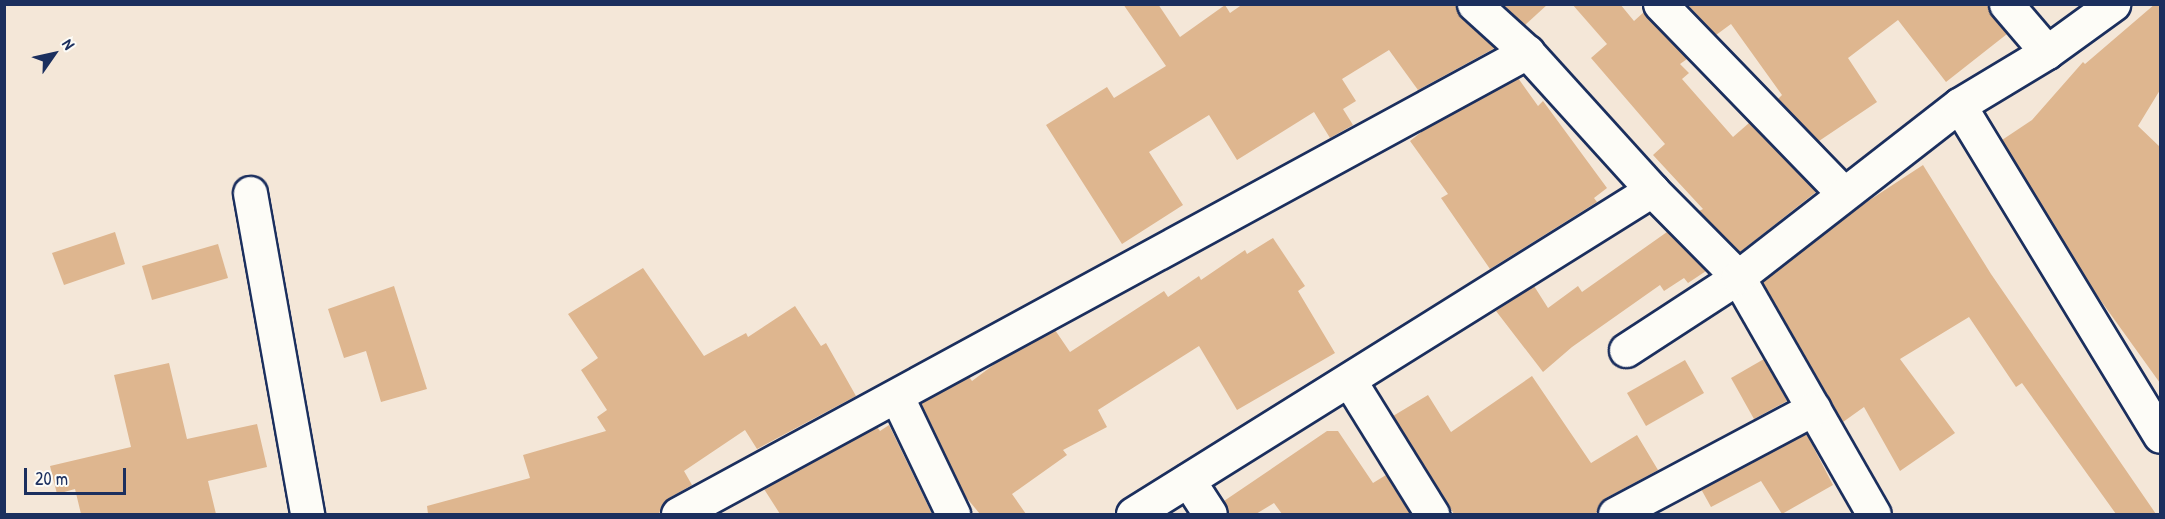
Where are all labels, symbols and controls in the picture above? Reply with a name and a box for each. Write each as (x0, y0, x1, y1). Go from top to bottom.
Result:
north arrow (24, 24, 84, 84)
text: N (57, 34, 80, 54)
scale bar (27, 456, 129, 494)
text: 20 m (35, 466, 68, 491)

